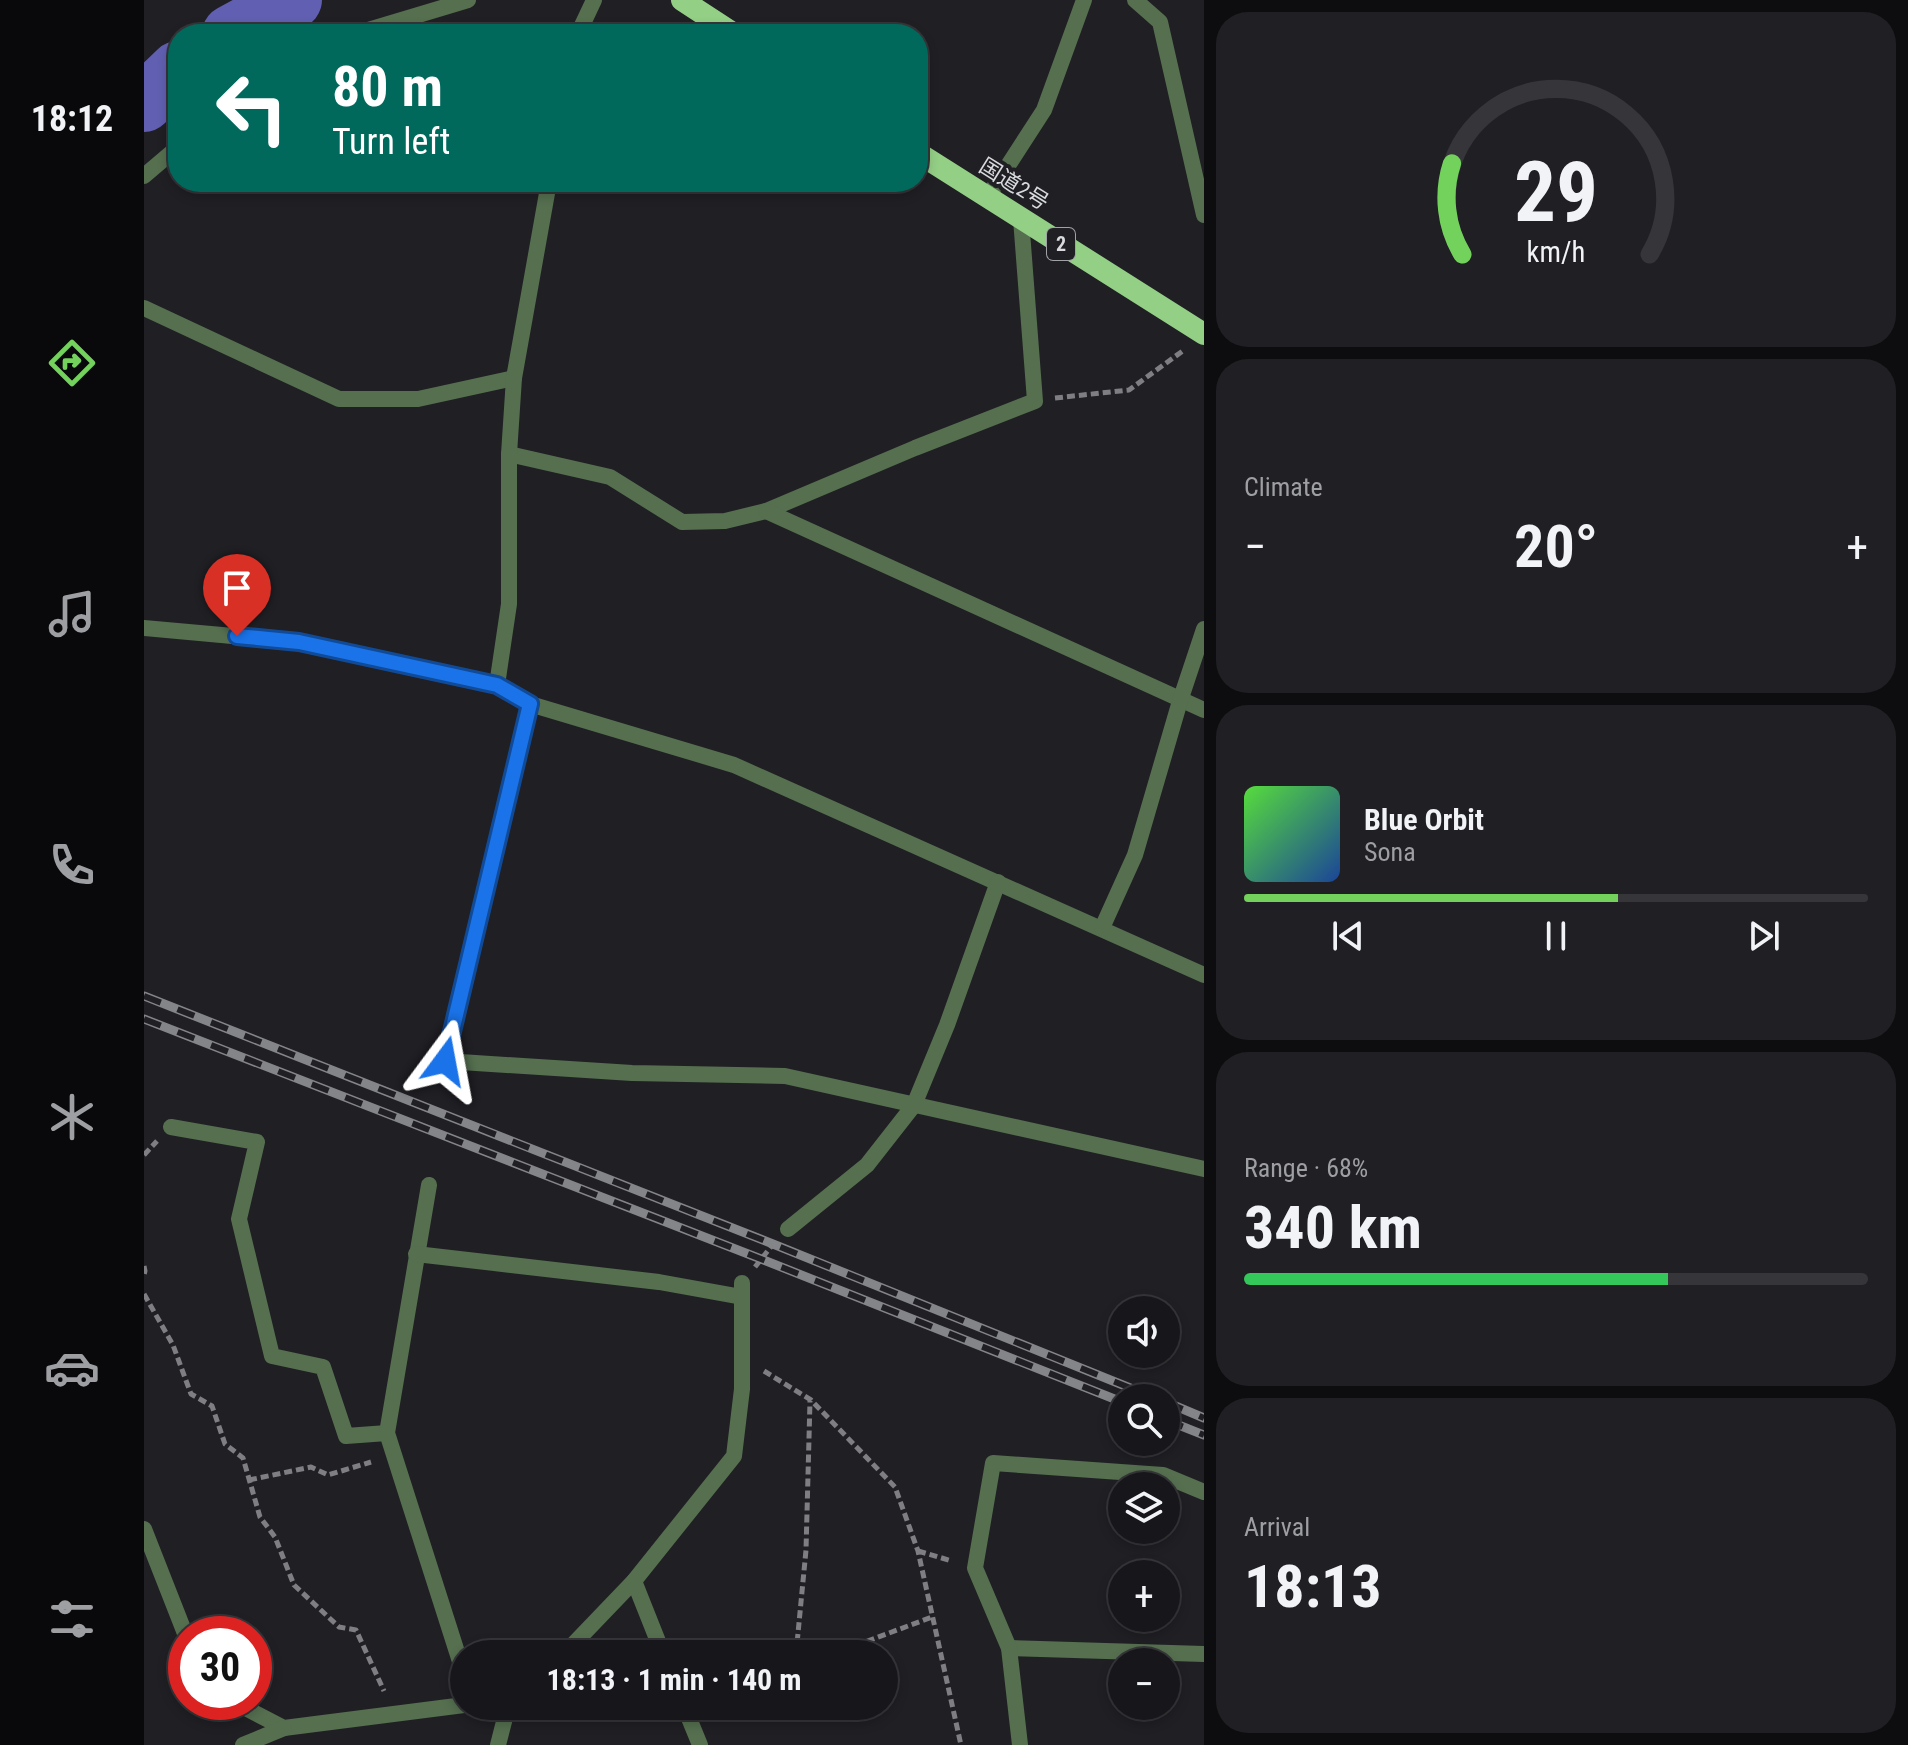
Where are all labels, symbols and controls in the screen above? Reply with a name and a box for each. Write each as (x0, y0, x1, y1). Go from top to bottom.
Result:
text: 80 m (332, 54, 443, 120)
icon: left (200, 56, 304, 160)
text: 18:12 (31, 98, 113, 140)
text: Turn left (332, 121, 450, 163)
text: 29 (1514, 144, 1598, 241)
street label: 国道2号 (975, 153, 1053, 215)
road number: 2 (1047, 228, 1075, 260)
text: km/h (1527, 235, 1585, 269)
icon: directions (44, 335, 100, 391)
text: Climate (1244, 472, 1323, 502)
text: 20° (1514, 511, 1598, 582)
text: − (1244, 521, 1266, 573)
text: + (1846, 521, 1868, 573)
pin (203, 554, 271, 636)
icon: arrive (215, 566, 259, 610)
icon: music (44, 586, 100, 642)
text: Blue Orbit (1364, 802, 1484, 837)
icon: phone (44, 837, 100, 893)
text: Sona (1364, 837, 1416, 867)
icon: previous (1326, 914, 1370, 958)
icon: pause (1534, 914, 1578, 958)
icon: next (1742, 914, 1786, 958)
position arrow (403, 1019, 487, 1103)
icon: climate (44, 1089, 100, 1145)
text: Range · 68% (1244, 1153, 1368, 1183)
text: 340 km (1244, 1192, 1422, 1263)
map controls (1108, 1296, 1180, 1720)
button: sound (1108, 1296, 1180, 1368)
icon: car (44, 1340, 100, 1396)
button: search (1108, 1384, 1180, 1456)
button: layers (1108, 1472, 1180, 1544)
text: Arrival (1244, 1512, 1310, 1542)
text: 18:13 (1244, 1551, 1382, 1622)
button: + (1108, 1560, 1180, 1632)
icon: filters (44, 1591, 100, 1647)
speed limit sign: 30 (168, 1616, 272, 1720)
button: − (1108, 1648, 1180, 1720)
text: 18:13 · 1 min · 140 m (547, 1662, 801, 1697)

